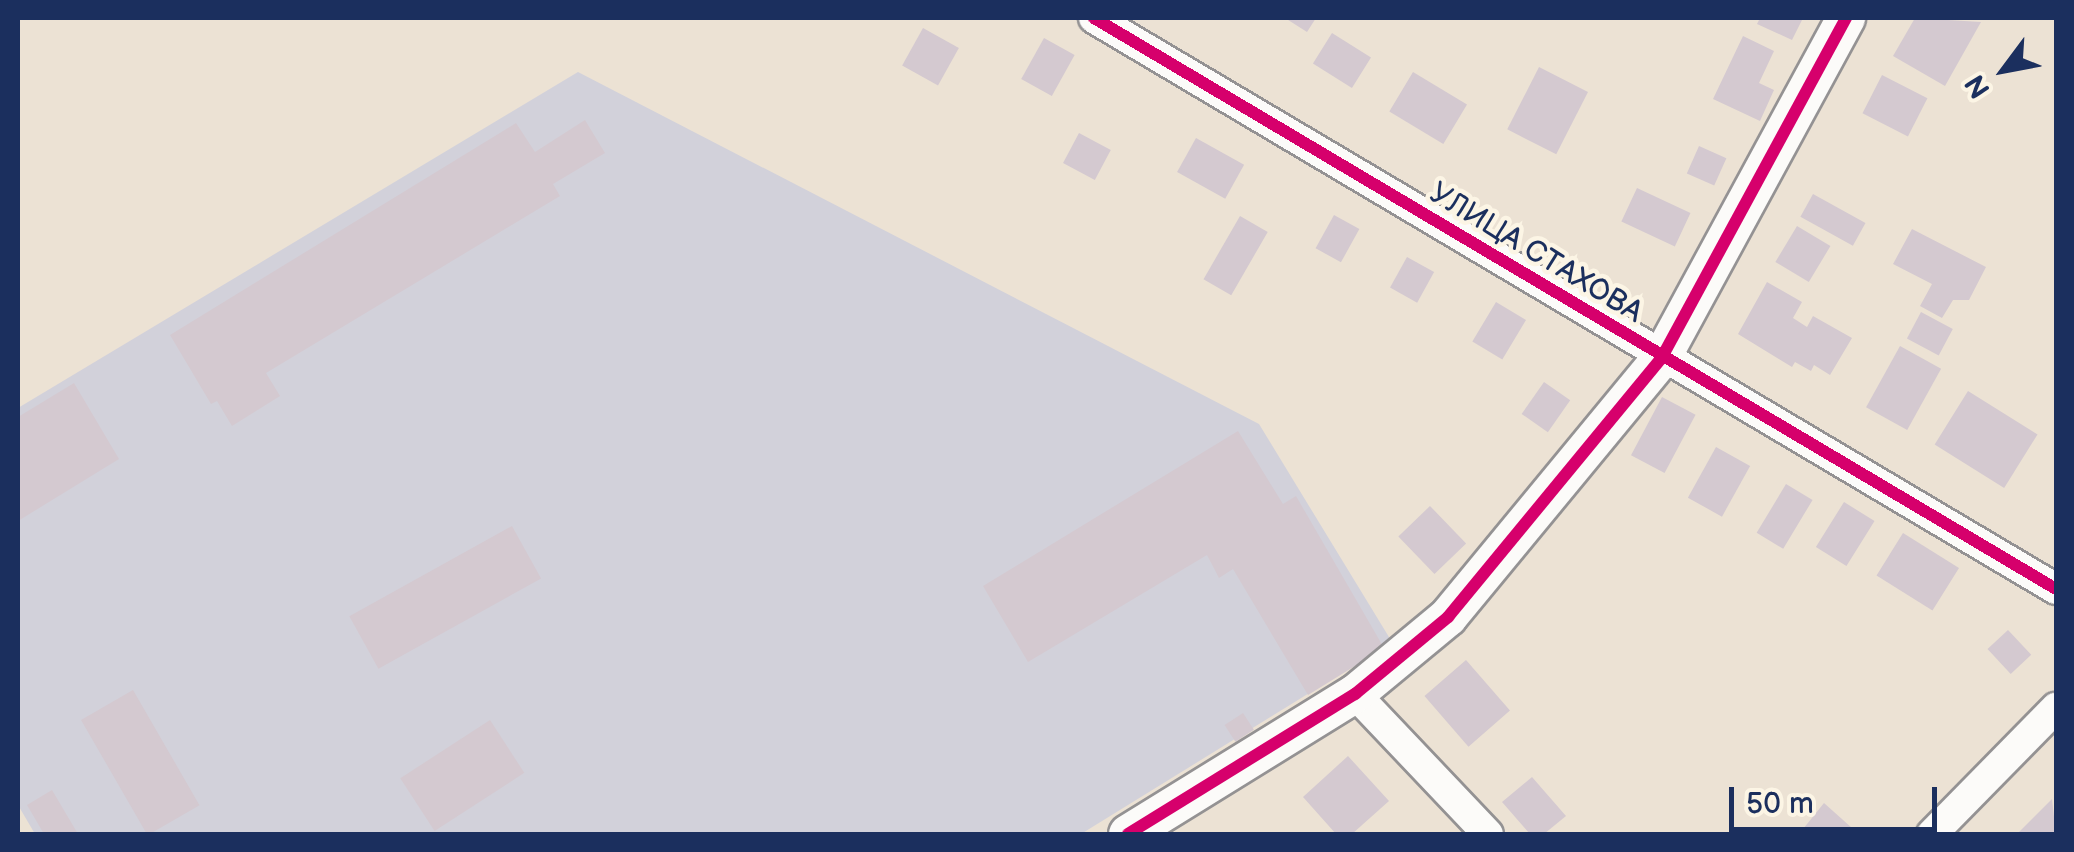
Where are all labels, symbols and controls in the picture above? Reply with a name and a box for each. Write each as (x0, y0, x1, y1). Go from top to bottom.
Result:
north arrow (1954, 20, 2054, 120)
text: N (1959, 69, 1998, 104)
street label: УЛИЦА СТАХОВА (1423, 175, 1649, 331)
scale bar (1734, 767, 1942, 829)
text: 50 m (1746, 786, 1814, 822)

